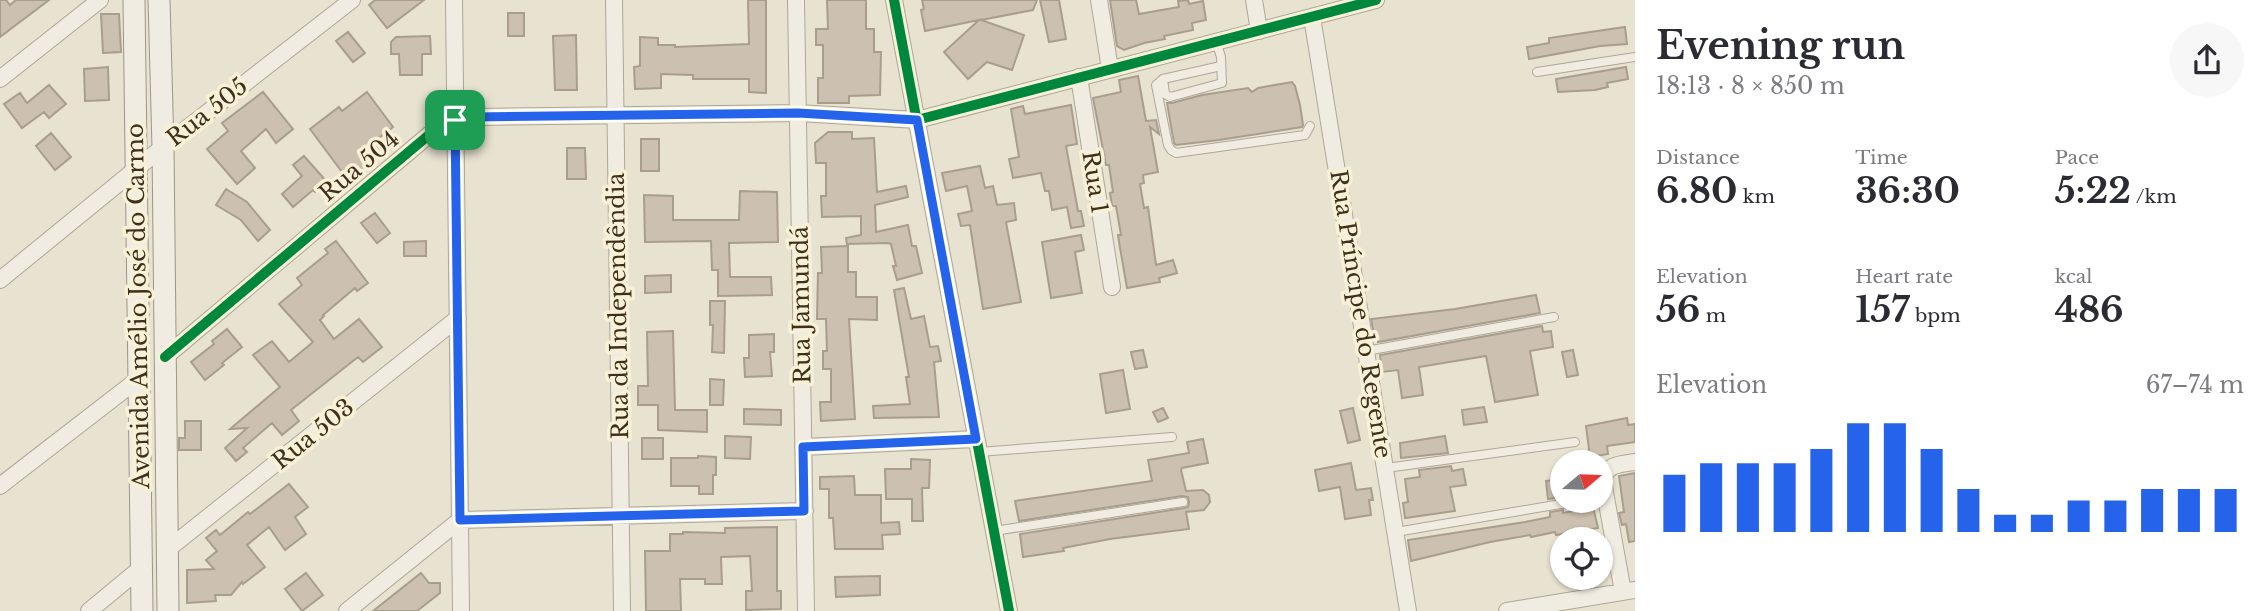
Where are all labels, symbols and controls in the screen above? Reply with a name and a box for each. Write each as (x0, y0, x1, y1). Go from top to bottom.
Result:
text: Evening run (1656, 22, 1905, 69)
button: share (2170, 23, 2244, 97)
street label: Rua 505 (161, 72, 253, 152)
text: 18:13 · 8 × 850 m (1656, 72, 1845, 100)
pin (425, 90, 485, 150)
icon: arrive (436, 101, 474, 139)
street label: Avenida Amélio José do Carmo (121, 123, 155, 490)
street label: Rua 504 (313, 125, 405, 207)
text: Distance (1656, 146, 1740, 169)
text: Time (1855, 146, 1908, 169)
text: Pace (2055, 146, 2099, 169)
street label: Rua 1 (1076, 149, 1114, 215)
street label: Rua Príncipe do Regente (1324, 168, 1398, 460)
text: 6.80 (1656, 169, 1737, 212)
text: 36:30 (1855, 169, 1960, 212)
text: 5:22 (2055, 169, 2131, 212)
street label: Rua da Independêndia (602, 172, 634, 440)
text: km (1737, 185, 1775, 208)
text: /km (2131, 185, 2177, 208)
street label: Rua Jamundá (786, 226, 816, 384)
text: Elevation (1656, 265, 1748, 288)
text: Heart rate (1855, 265, 1953, 288)
text: kcal (2055, 265, 2093, 288)
text: 56 (1656, 288, 1700, 331)
text: 157 (1855, 288, 1909, 331)
text: 486 (2055, 288, 2124, 331)
text: m (1700, 304, 1726, 327)
text: bpm (1909, 304, 1961, 327)
text: Elevation (1656, 371, 1767, 399)
text: 67–74 m (2146, 371, 2244, 399)
street label: Rua 503 (267, 393, 359, 475)
north arrow (1550, 450, 1614, 513)
map controls (1550, 450, 1613, 590)
button: locate (1550, 527, 1613, 590)

